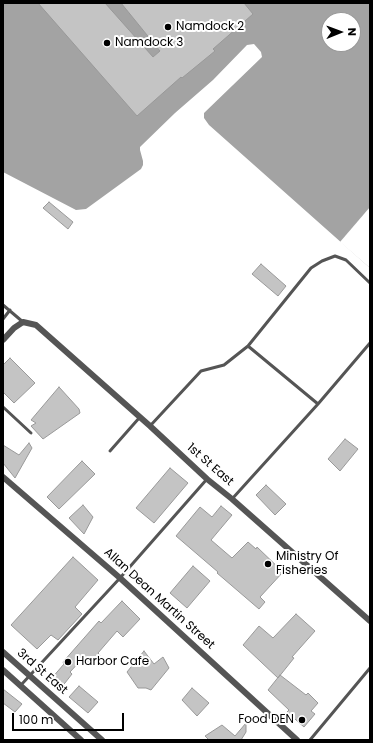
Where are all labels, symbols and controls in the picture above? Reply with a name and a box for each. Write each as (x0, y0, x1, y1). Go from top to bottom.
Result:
north arrow (321, 12, 361, 52)
place label: Namdock 2 (176, 20, 244, 34)
marker: Namdock 2 (163, 22, 173, 32)
text: N (344, 28, 360, 36)
place label: Namdock 3 (115, 36, 183, 50)
marker: Namdock 3 (102, 38, 112, 48)
street label: 1st St East (184, 441, 236, 489)
street label: Allan Dean Martin Street (101, 545, 217, 653)
place label: Ministry Of Fisheries (276, 550, 338, 578)
marker: Ministry Of Fisheries (263, 559, 273, 569)
street label: 3rd St East (14, 646, 70, 698)
place label: Harbor Cafe (76, 655, 149, 669)
marker: Harbor Cafe (63, 657, 73, 667)
scale bar (14, 705, 126, 731)
text: 100 m (19, 711, 53, 728)
place label: Food DEN (238, 713, 294, 727)
marker: Food DEN (297, 715, 307, 725)

